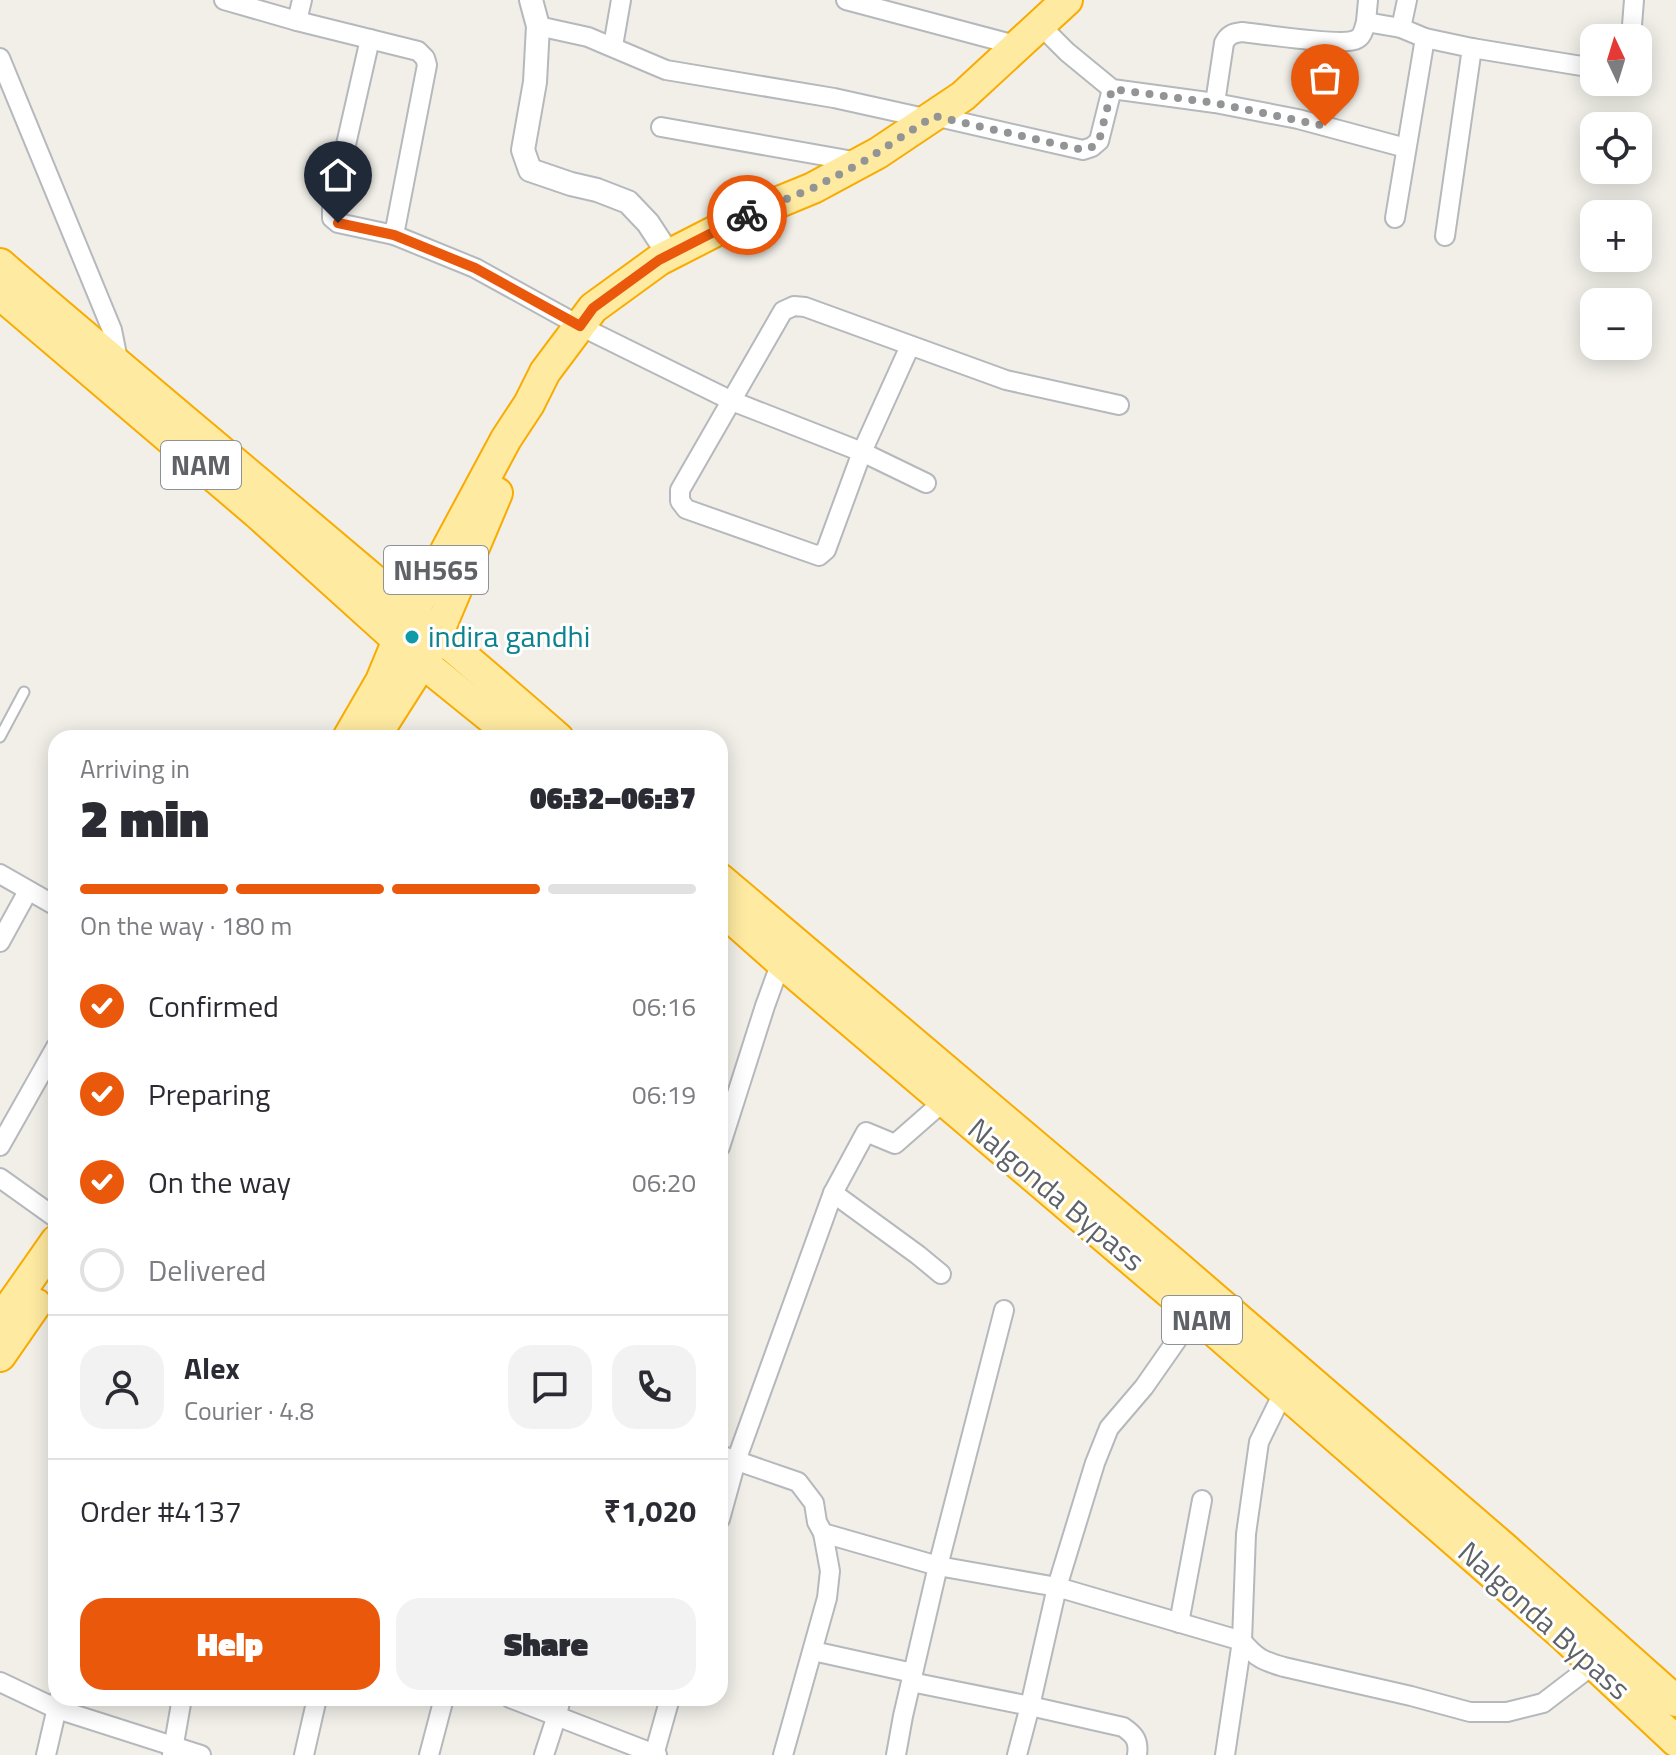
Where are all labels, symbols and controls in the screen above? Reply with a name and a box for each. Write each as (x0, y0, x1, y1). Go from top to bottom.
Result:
north arrow (1580, 24, 1652, 96)
map controls (1580, 24, 1652, 360)
pin (1291, 44, 1359, 126)
icon: bag (1303, 56, 1347, 100)
button: locate (1580, 112, 1652, 184)
pin (304, 141, 372, 223)
icon: home (316, 153, 360, 197)
courier (707, 175, 787, 255)
icon: bike (725, 193, 769, 237)
button: + (1580, 200, 1652, 272)
button: − (1580, 288, 1652, 360)
road number: NAM (161, 441, 241, 489)
road number: NH565 (384, 546, 488, 594)
place label: indira gandhi (428, 613, 590, 659)
marker: indira gandhi (403, 628, 421, 646)
text: Arriving in (80, 749, 190, 788)
text: 06:32–06:37 (530, 775, 696, 821)
text: 2 min (80, 778, 209, 857)
text: On the way · 180 m (80, 906, 292, 945)
text: Confirmed (148, 983, 279, 1029)
icon: check (80, 984, 124, 1028)
text: 06:16 (632, 987, 696, 1026)
text: Preparing (148, 1071, 270, 1117)
icon: check (80, 1072, 124, 1116)
text: 06:19 (632, 1075, 696, 1114)
street label: Nalgonda Bypass (958, 1106, 1155, 1282)
text: On the way (148, 1159, 291, 1205)
icon: check (80, 1160, 124, 1204)
text: 06:20 (632, 1163, 696, 1202)
text: Delivered (148, 1247, 266, 1293)
road number: NAM (1162, 1296, 1242, 1344)
button: person (80, 1345, 164, 1429)
text: Alex (184, 1345, 240, 1391)
button: chat (508, 1345, 592, 1429)
button: phone (612, 1345, 696, 1429)
text: Courier · 4.8 (184, 1391, 314, 1430)
text: Order #4137 (80, 1488, 242, 1534)
text: ₹1,020 (604, 1488, 696, 1534)
street label: Nalgonda Bypass (1448, 1530, 1641, 1711)
button: Help (80, 1598, 380, 1690)
button: Share (396, 1598, 696, 1690)

